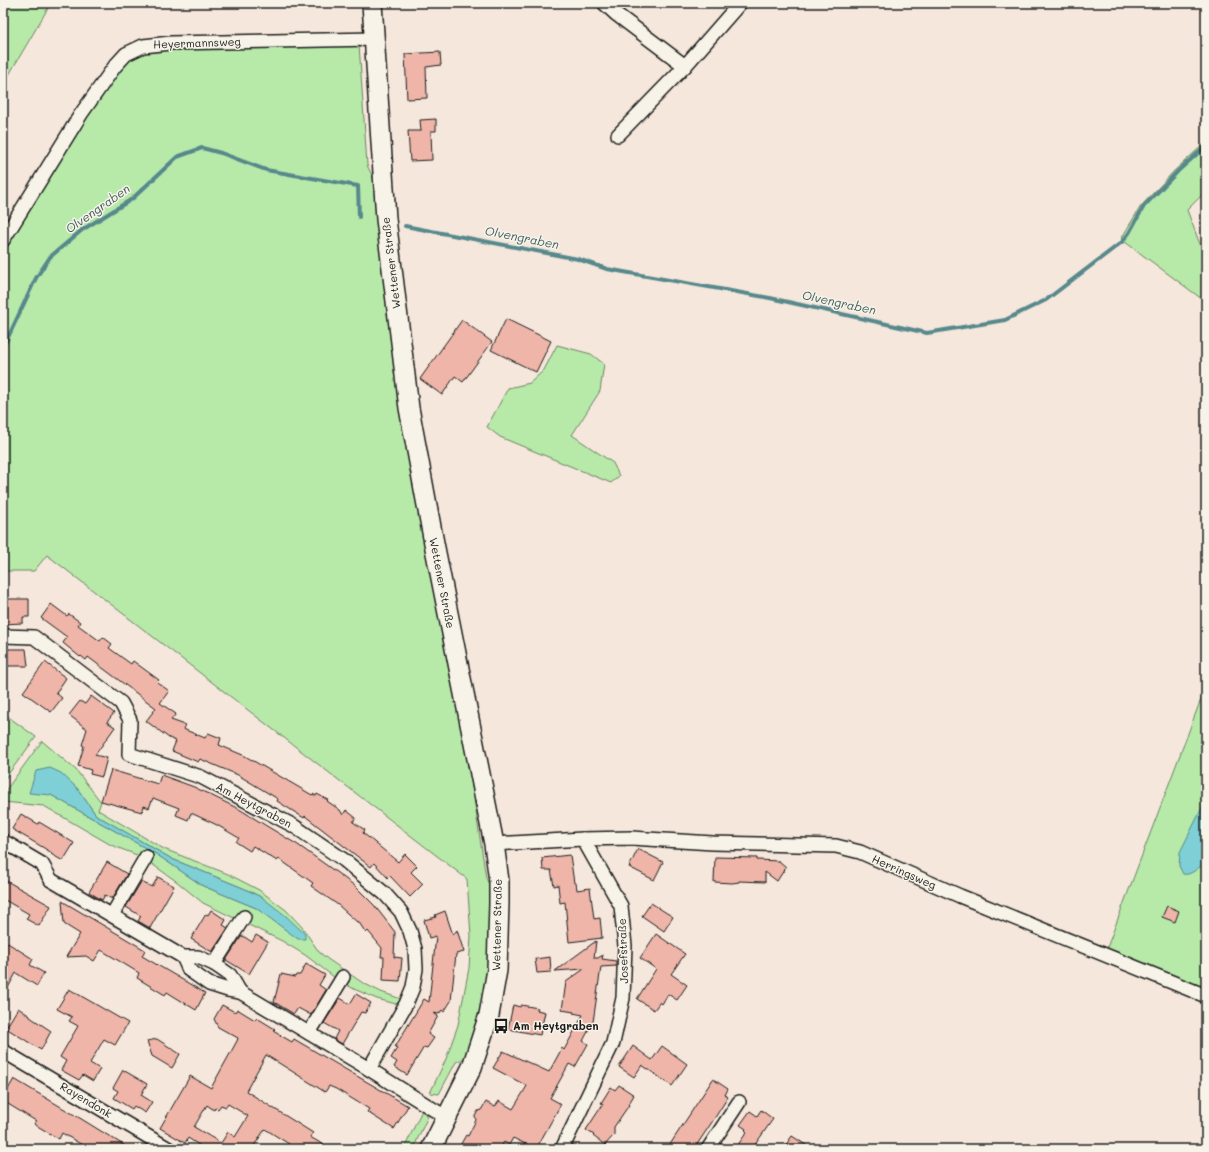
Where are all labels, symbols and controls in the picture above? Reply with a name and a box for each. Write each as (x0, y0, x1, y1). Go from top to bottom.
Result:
street label: Heyermannsweg (153, 33, 241, 52)
water label: Olvengraben (62, 180, 133, 236)
street label: Wettener Straße (377, 216, 404, 310)
water label: Olvengraben (484, 222, 561, 252)
water label: Olvengraben (801, 286, 878, 318)
street label: Wettener Straße (426, 536, 459, 630)
street label: Am Heytgraben (214, 778, 295, 831)
street label: Herringsweg (870, 851, 939, 892)
street label: Wettener Straße (488, 879, 505, 971)
street label: Josefstraße (614, 918, 631, 984)
bus stop icon: Am Heytgraben (492, 1017, 510, 1035)
place label: Am Heytgraben (513, 1018, 599, 1033)
street label: Rayendonk (58, 1078, 115, 1121)

